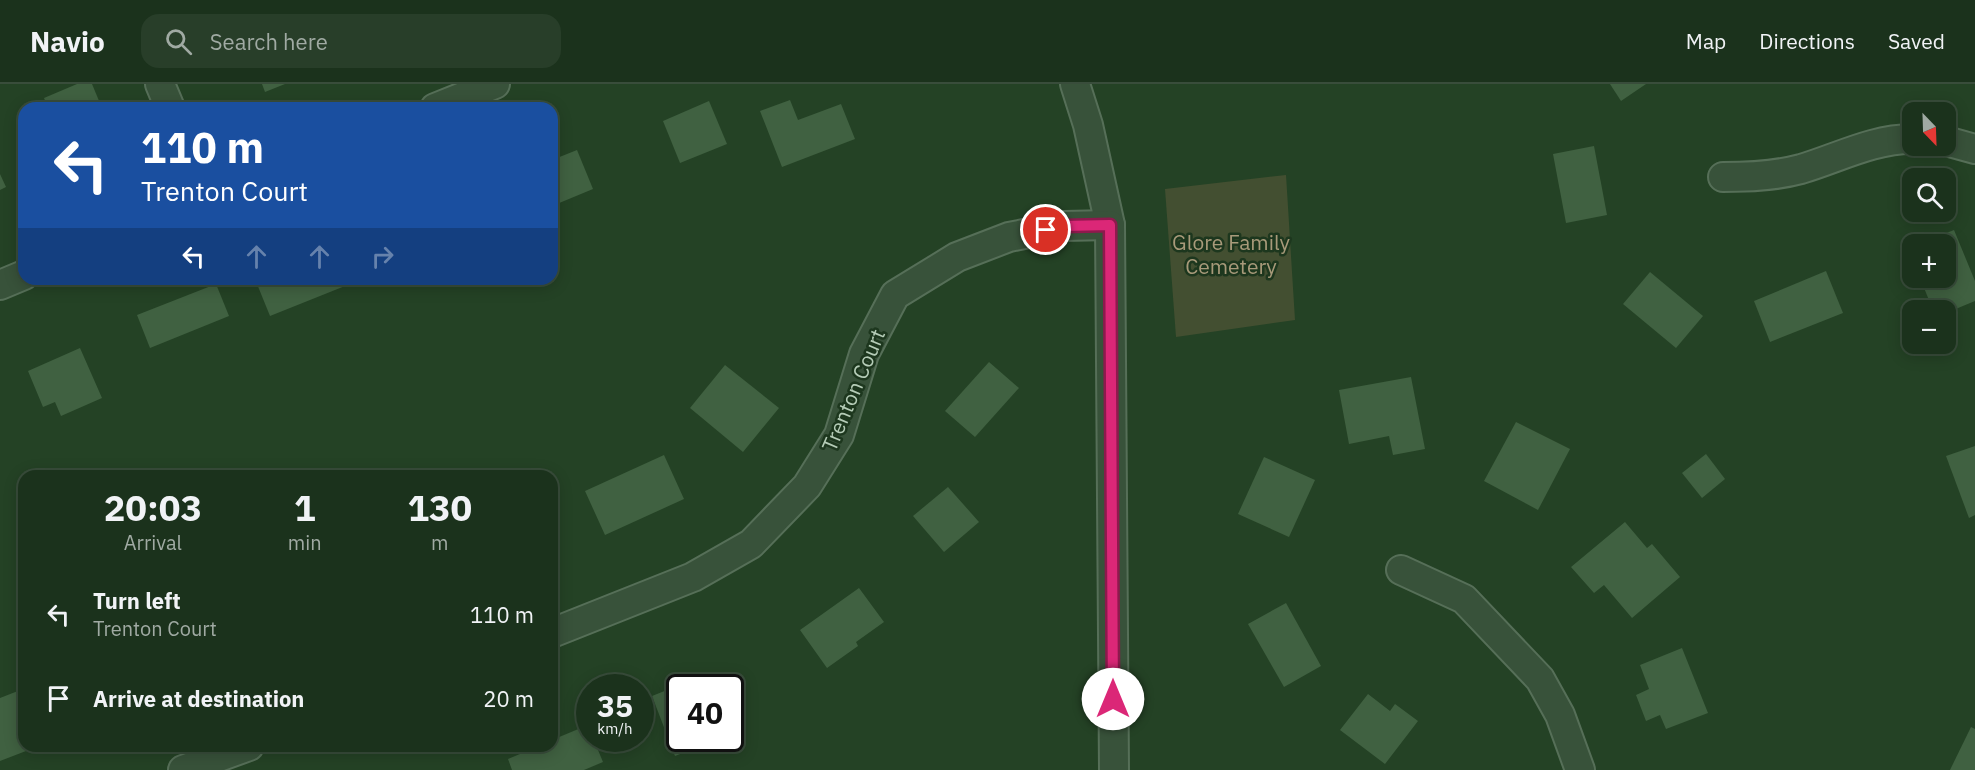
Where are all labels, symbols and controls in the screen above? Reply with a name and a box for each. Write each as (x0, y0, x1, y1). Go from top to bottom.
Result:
search box (141, 14, 561, 68)
text: Navio (30, 23, 105, 60)
icon: search (162, 25, 195, 58)
text: Search here (210, 27, 328, 56)
text: Map (1686, 27, 1726, 55)
text: Directions (1759, 27, 1855, 55)
text: Saved (1888, 27, 1945, 55)
north arrow (1902, 102, 1956, 156)
map controls (1902, 102, 1956, 354)
text: 110 m (141, 120, 264, 175)
icon: left (42, 126, 120, 204)
button: search (1902, 168, 1956, 222)
text: Trenton Court (141, 173, 308, 208)
pin (1020, 204, 1071, 255)
icon: arrive (1029, 213, 1062, 246)
park label: Glore Family Cemetery (1172, 228, 1290, 280)
button: + (1902, 234, 1956, 288)
icon: left (177, 240, 210, 273)
icon: ahead (240, 240, 273, 273)
icon: ahead (303, 240, 336, 273)
icon: right (366, 240, 399, 273)
button: − (1902, 300, 1956, 354)
street label: Trenton Court (815, 325, 891, 455)
text: 20:03 (104, 484, 202, 531)
text: 1 (294, 484, 316, 531)
text: 130 (407, 484, 472, 531)
text: Arrival (124, 529, 182, 556)
text: min (288, 529, 322, 556)
text: m (431, 529, 449, 556)
text: Turn left (93, 586, 181, 615)
icon: left (42, 598, 75, 631)
text: 110 m (470, 600, 534, 629)
text: Trenton Court (93, 615, 217, 642)
position arrow (1081, 667, 1145, 731)
speed limit sign: 40 (666, 674, 744, 752)
icon: arrive (42, 682, 75, 715)
text: Arrive at destination (93, 684, 304, 713)
text: 20 m (483, 684, 534, 713)
text: 35 (597, 686, 633, 725)
text: km/h (597, 719, 633, 738)

